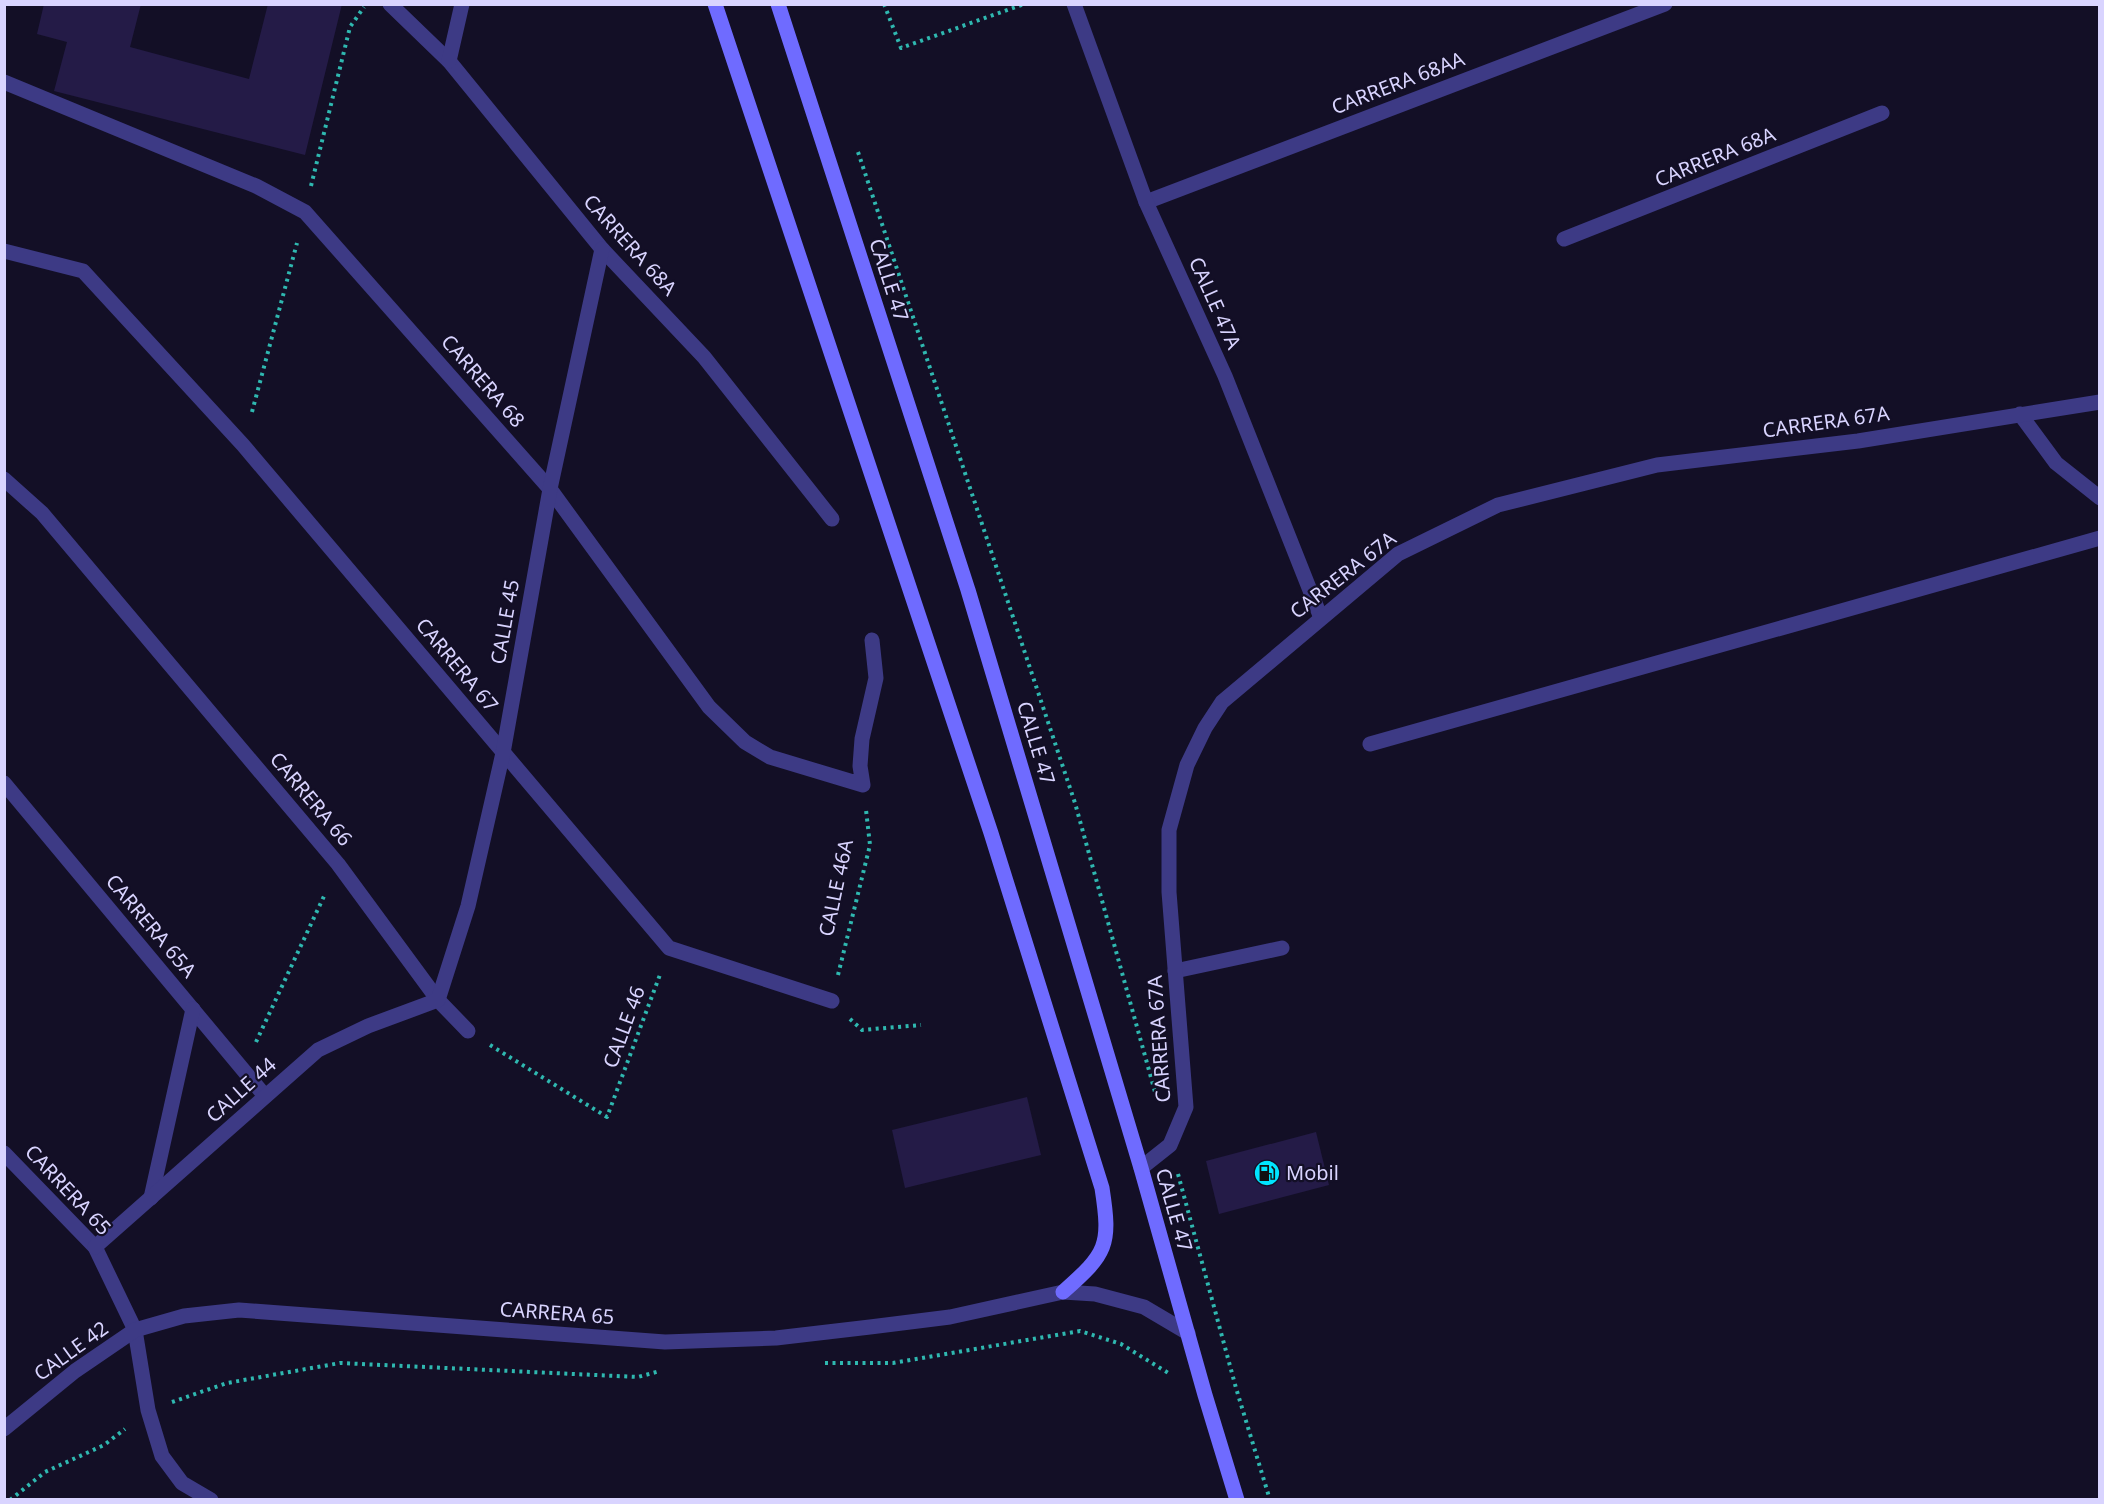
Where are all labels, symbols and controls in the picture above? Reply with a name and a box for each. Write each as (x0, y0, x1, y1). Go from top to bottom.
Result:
street label: CARRERA 68AA (1328, 45, 1468, 120)
street label: CARRERA 68A (1651, 120, 1779, 193)
street label: CARRERA 68A (578, 188, 683, 301)
street label: CALLE 47 (863, 235, 916, 325)
street label: CALLE 47A (1183, 252, 1248, 353)
street label: CARRERA 68 (436, 329, 531, 433)
street label: CARRERA 67A (1761, 399, 1891, 444)
street label: CARRERA 67A (1284, 525, 1401, 624)
street label: CALLE 45 (484, 577, 525, 666)
street label: CARRERA 67 (410, 612, 505, 717)
street label: CALLE 47 (1011, 698, 1062, 788)
street label: CARRERA 66 (264, 746, 359, 851)
street label: CALLE 46A (812, 837, 859, 939)
street label: CARRERA 65A (100, 868, 203, 983)
street label: CARRERA 67A (1141, 974, 1176, 1104)
street label: CALLE 46 (596, 982, 651, 1072)
street label: CALLE 44 (200, 1051, 282, 1128)
street label: CARRERA 65 (19, 1138, 117, 1241)
fuel station icon: Mobil (1252, 1158, 1282, 1188)
place label: Mobil (1286, 1159, 1339, 1186)
street label: CALLE 47 (1150, 1165, 1199, 1255)
street label: CARRERA 65 (499, 1295, 615, 1330)
street label: CALLE 42 (28, 1315, 113, 1387)

